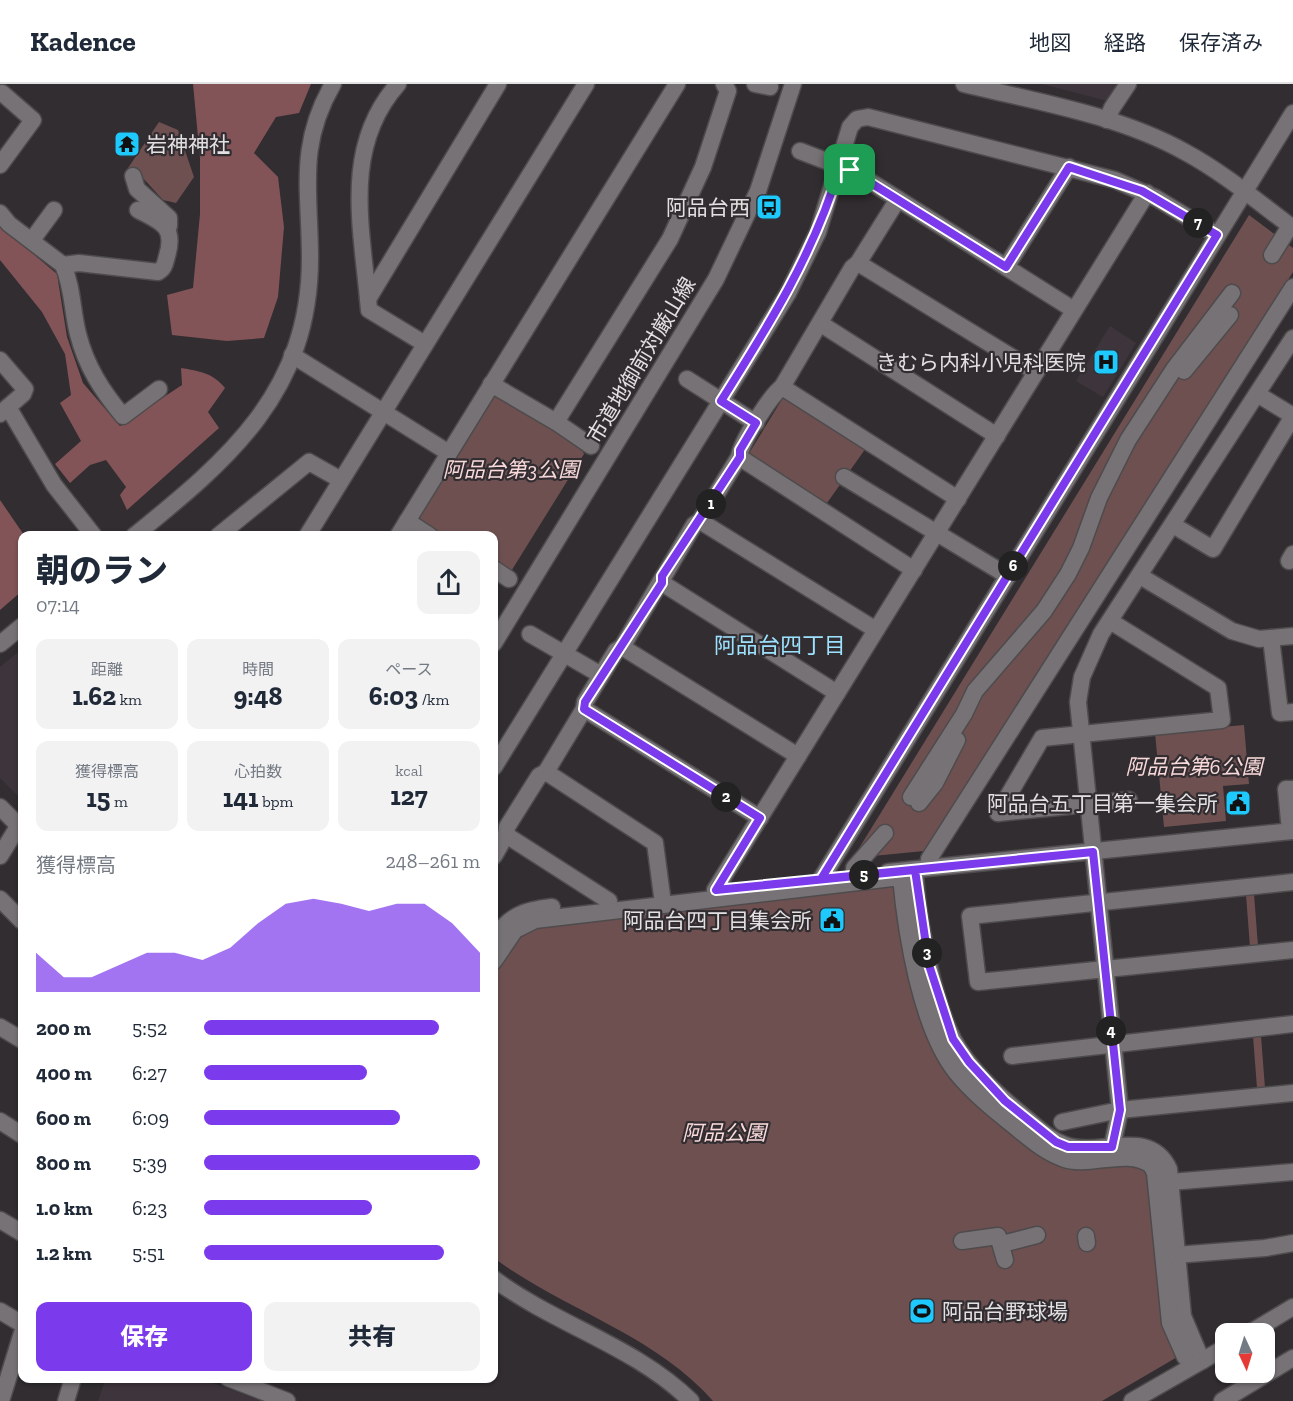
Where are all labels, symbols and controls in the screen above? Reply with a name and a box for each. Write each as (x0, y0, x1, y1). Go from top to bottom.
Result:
text: Kadence (30, 25, 136, 58)
text: 地図 (1029, 30, 1071, 55)
text: 経路 (1104, 30, 1146, 55)
text: 保存済み (1179, 30, 1263, 55)
temple icon: 岩神神社 (112, 129, 142, 159)
place label: 岩神神社 (146, 132, 230, 157)
pin (824, 144, 875, 195)
icon: arrive (833, 153, 866, 186)
bus stop icon: 阿品台西 (754, 192, 784, 222)
place label: 阿品台西 (666, 195, 750, 220)
pin: 7 (1183, 208, 1213, 238)
text: 7 (1194, 213, 1202, 232)
street label: 市道地御前対厳山線 (582, 273, 700, 447)
hospital icon: きむら内科小児科医院 (1091, 347, 1121, 377)
place label: きむら内科小児科医院 (876, 350, 1086, 375)
park label: 阿品台第3公園 (443, 457, 582, 482)
pin: 1 (696, 489, 726, 519)
text: 1 (708, 494, 714, 513)
text: 朝のラン (36, 551, 168, 590)
button: share (417, 551, 480, 614)
pin: 6 (998, 551, 1028, 581)
text: 6 (1009, 556, 1017, 575)
text: 07:14 (36, 593, 80, 617)
district label: 阿品台四丁目 (714, 632, 846, 659)
text: 距離 (91, 660, 123, 679)
text: 時間 (242, 660, 274, 679)
text: ペース (385, 660, 433, 679)
text: 1.62 (72, 680, 116, 712)
text: 9:48 (233, 680, 283, 712)
text: 6:03 (369, 680, 418, 712)
text: km (116, 690, 142, 709)
text: /km (418, 690, 449, 709)
park label: 阿品台第6公園 (1125, 754, 1266, 779)
text: kcal (395, 761, 423, 780)
text: 獲得標高 (75, 762, 139, 781)
text: 心拍数 (234, 762, 282, 781)
text: 127 (390, 780, 428, 812)
text: 15 (86, 782, 110, 814)
text: 141 (223, 782, 259, 814)
pin: 2 (711, 782, 741, 812)
text: 2 (722, 787, 730, 806)
public building icon: 阿品台五丁目第一集会所 (1223, 788, 1253, 818)
place label: 阿品台五丁目第一集会所 (987, 791, 1218, 816)
text: m (110, 792, 128, 811)
text: bpm (259, 792, 293, 811)
text: 248–261 m (386, 849, 480, 873)
text: 獲得標高 (36, 853, 116, 877)
pin: 5 (849, 860, 879, 890)
text: 5 (860, 865, 868, 884)
public building icon: 阿品台四丁目集会所 (817, 905, 847, 935)
place label: 阿品台四丁目集会所 (623, 908, 812, 933)
pin: 3 (912, 938, 942, 968)
text: 3 (923, 943, 931, 962)
text: 200 m (36, 1016, 91, 1040)
text: 5:52 (132, 1016, 167, 1040)
pin: 4 (1096, 1016, 1126, 1046)
text: 4 (1106, 1021, 1116, 1040)
text: 400 m (36, 1061, 92, 1085)
text: 6:27 (132, 1061, 167, 1085)
text: 600 m (36, 1106, 91, 1130)
text: 6:09 (132, 1106, 169, 1130)
park label: 阿品公園 (682, 1120, 769, 1145)
text: 800 m (36, 1151, 91, 1175)
text: 5:39 (132, 1151, 167, 1175)
text: 1.0 km (36, 1196, 92, 1220)
text: 6:23 (132, 1196, 167, 1220)
text: 1.2 km (36, 1241, 92, 1265)
text: 5:51 (132, 1241, 165, 1265)
sports icon: 阿品台野球場 (907, 1296, 937, 1326)
place label: 阿品台野球場 (942, 1299, 1068, 1324)
button: 保存 (36, 1302, 252, 1371)
button: 共有 (264, 1302, 480, 1371)
north arrow (1215, 1323, 1275, 1383)
map controls (1215, 1323, 1275, 1383)

